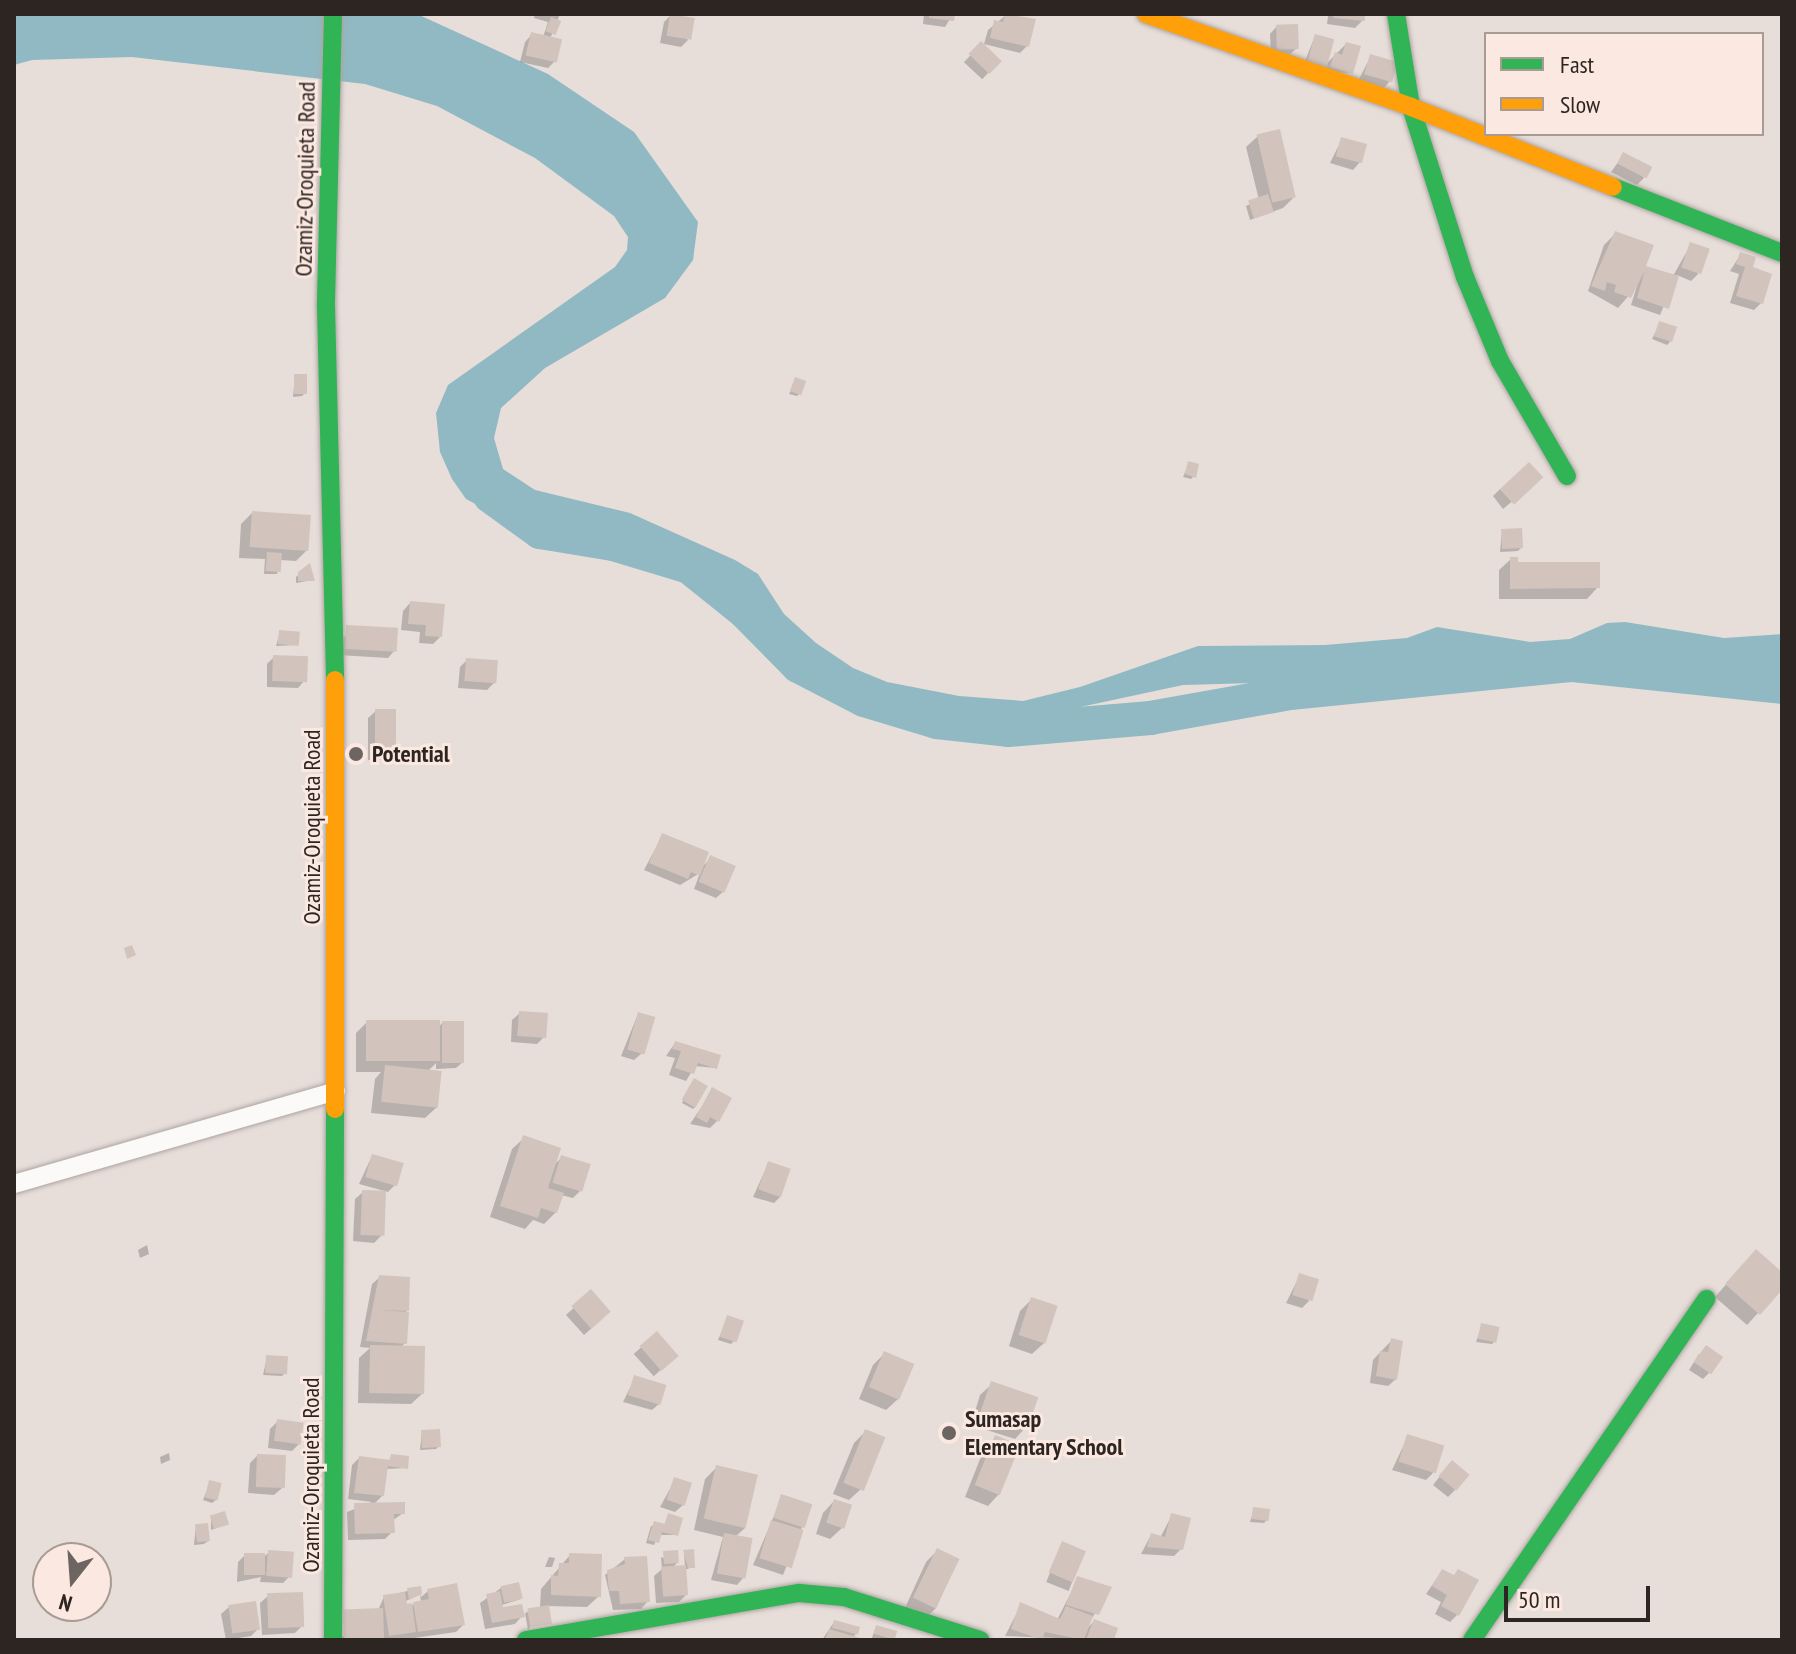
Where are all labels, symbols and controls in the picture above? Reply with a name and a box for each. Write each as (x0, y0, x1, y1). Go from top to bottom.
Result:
legend (1484, 32, 1764, 136)
text: Fast (1560, 49, 1594, 80)
street label: Ozamiz-Oroquieta Road (289, 81, 321, 277)
text: Slow (1560, 89, 1600, 120)
street label: Ozamiz-Oroquieta Road (298, 730, 326, 924)
place label: Potential (372, 740, 450, 768)
marker: Potential (347, 745, 365, 763)
street label: Ozamiz-Oroquieta Road (297, 1378, 325, 1572)
place label: Sumasap Elementary School (965, 1405, 1124, 1461)
marker: Sumasap Elementary School (940, 1424, 958, 1442)
north arrow (32, 1542, 112, 1622)
scale bar (1508, 1570, 1654, 1620)
text: 50 m (1518, 1584, 1560, 1615)
text: N (56, 1588, 75, 1618)

